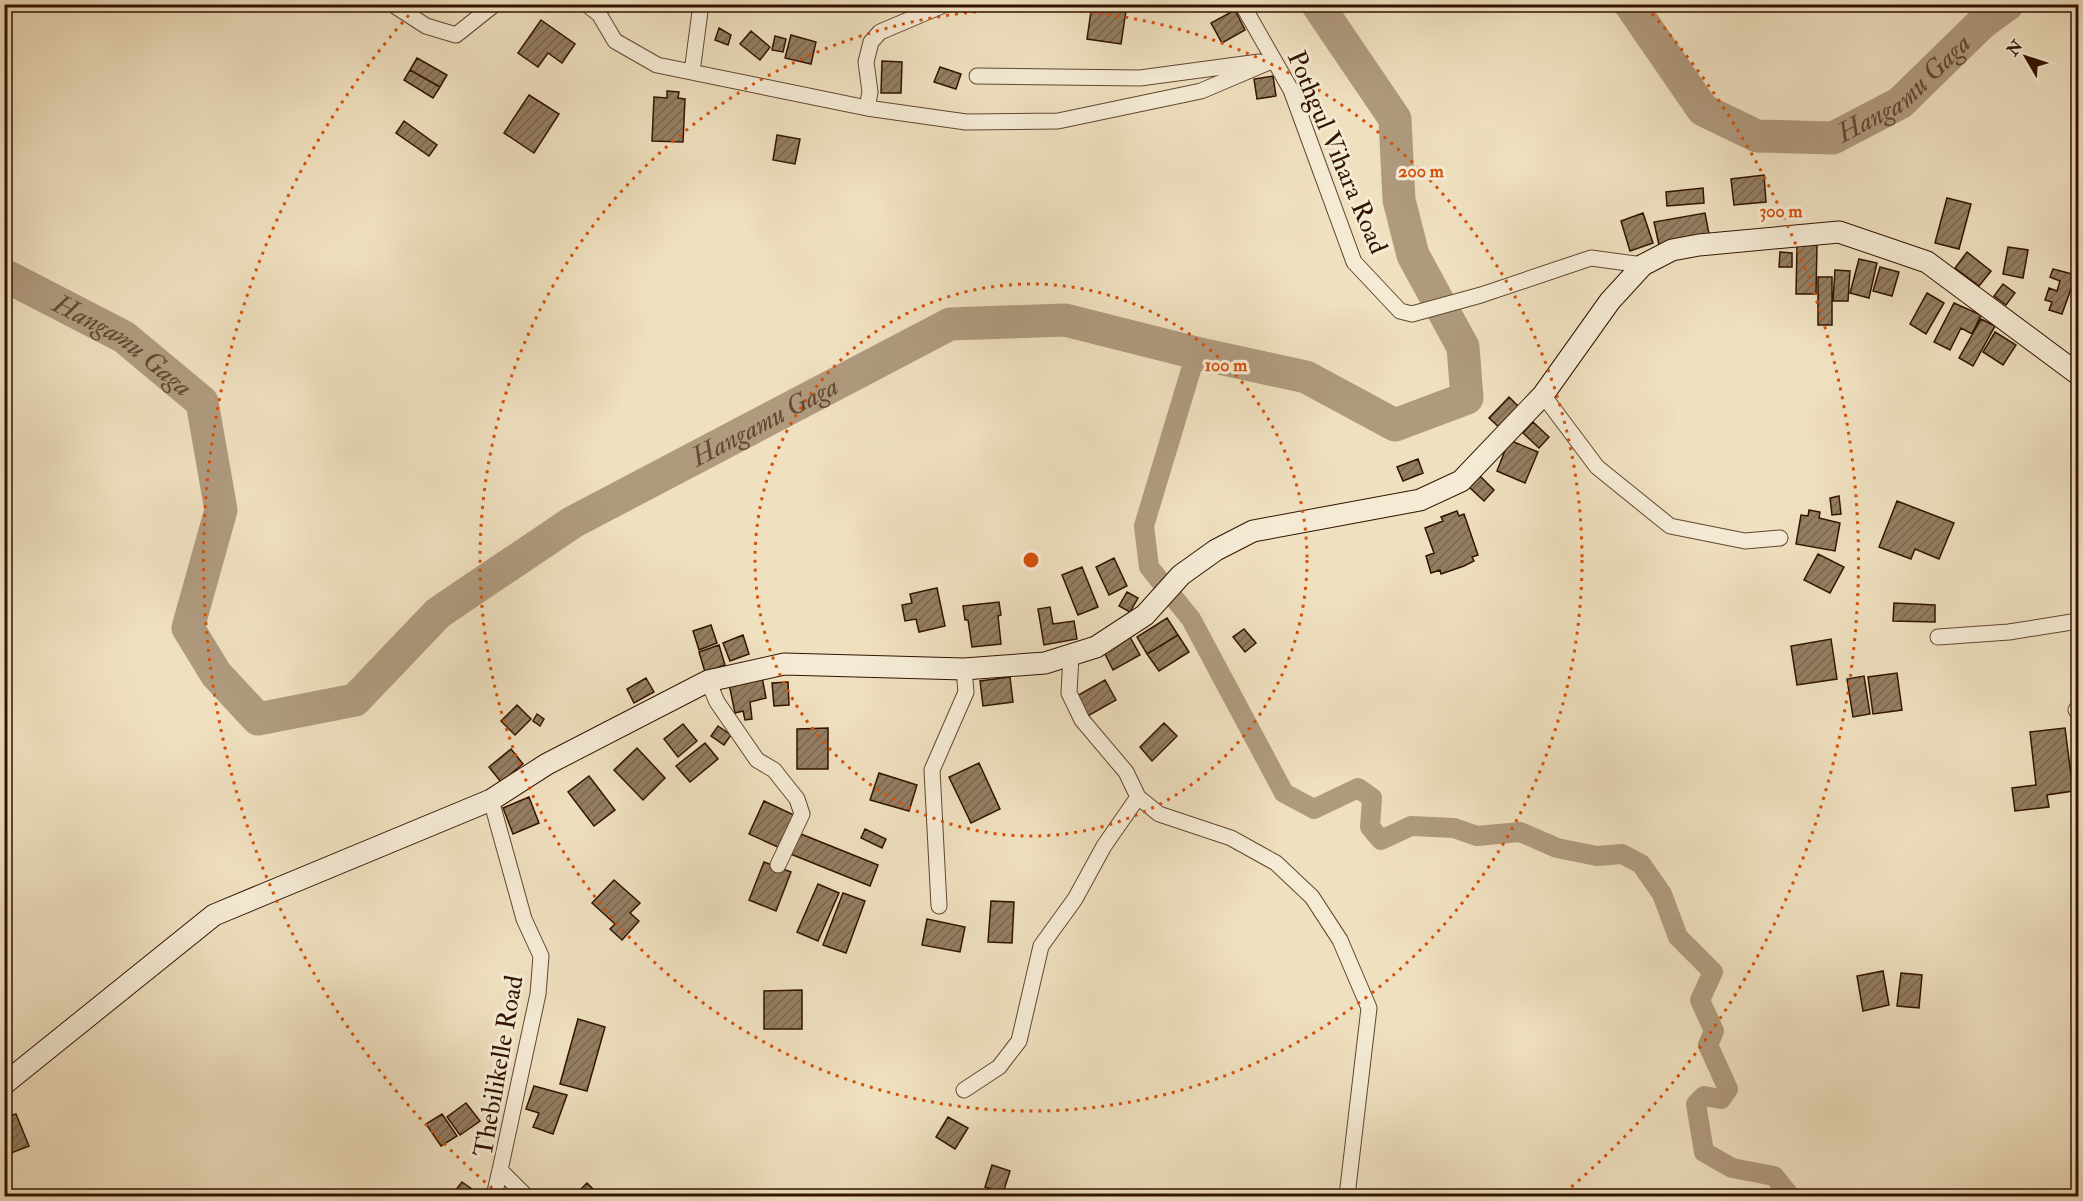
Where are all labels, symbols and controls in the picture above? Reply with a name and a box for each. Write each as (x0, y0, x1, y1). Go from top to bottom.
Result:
water label: Hangamu Gaga (1830, 27, 1978, 151)
north arrow (1996, 27, 2056, 87)
text: N (2002, 36, 2028, 61)
street label: Pothgul Vihara Road (1280, 46, 1394, 259)
text: 200 m (1398, 160, 1445, 183)
text: 300 m (1759, 200, 1804, 223)
water label: Hangamu Gaga (46, 286, 199, 404)
text: 100 m (1205, 354, 1248, 377)
water label: Hangamu Gaga (684, 370, 844, 475)
centre of rings (1021, 550, 1041, 570)
street label: Thebilikelle Road (467, 973, 531, 1159)

